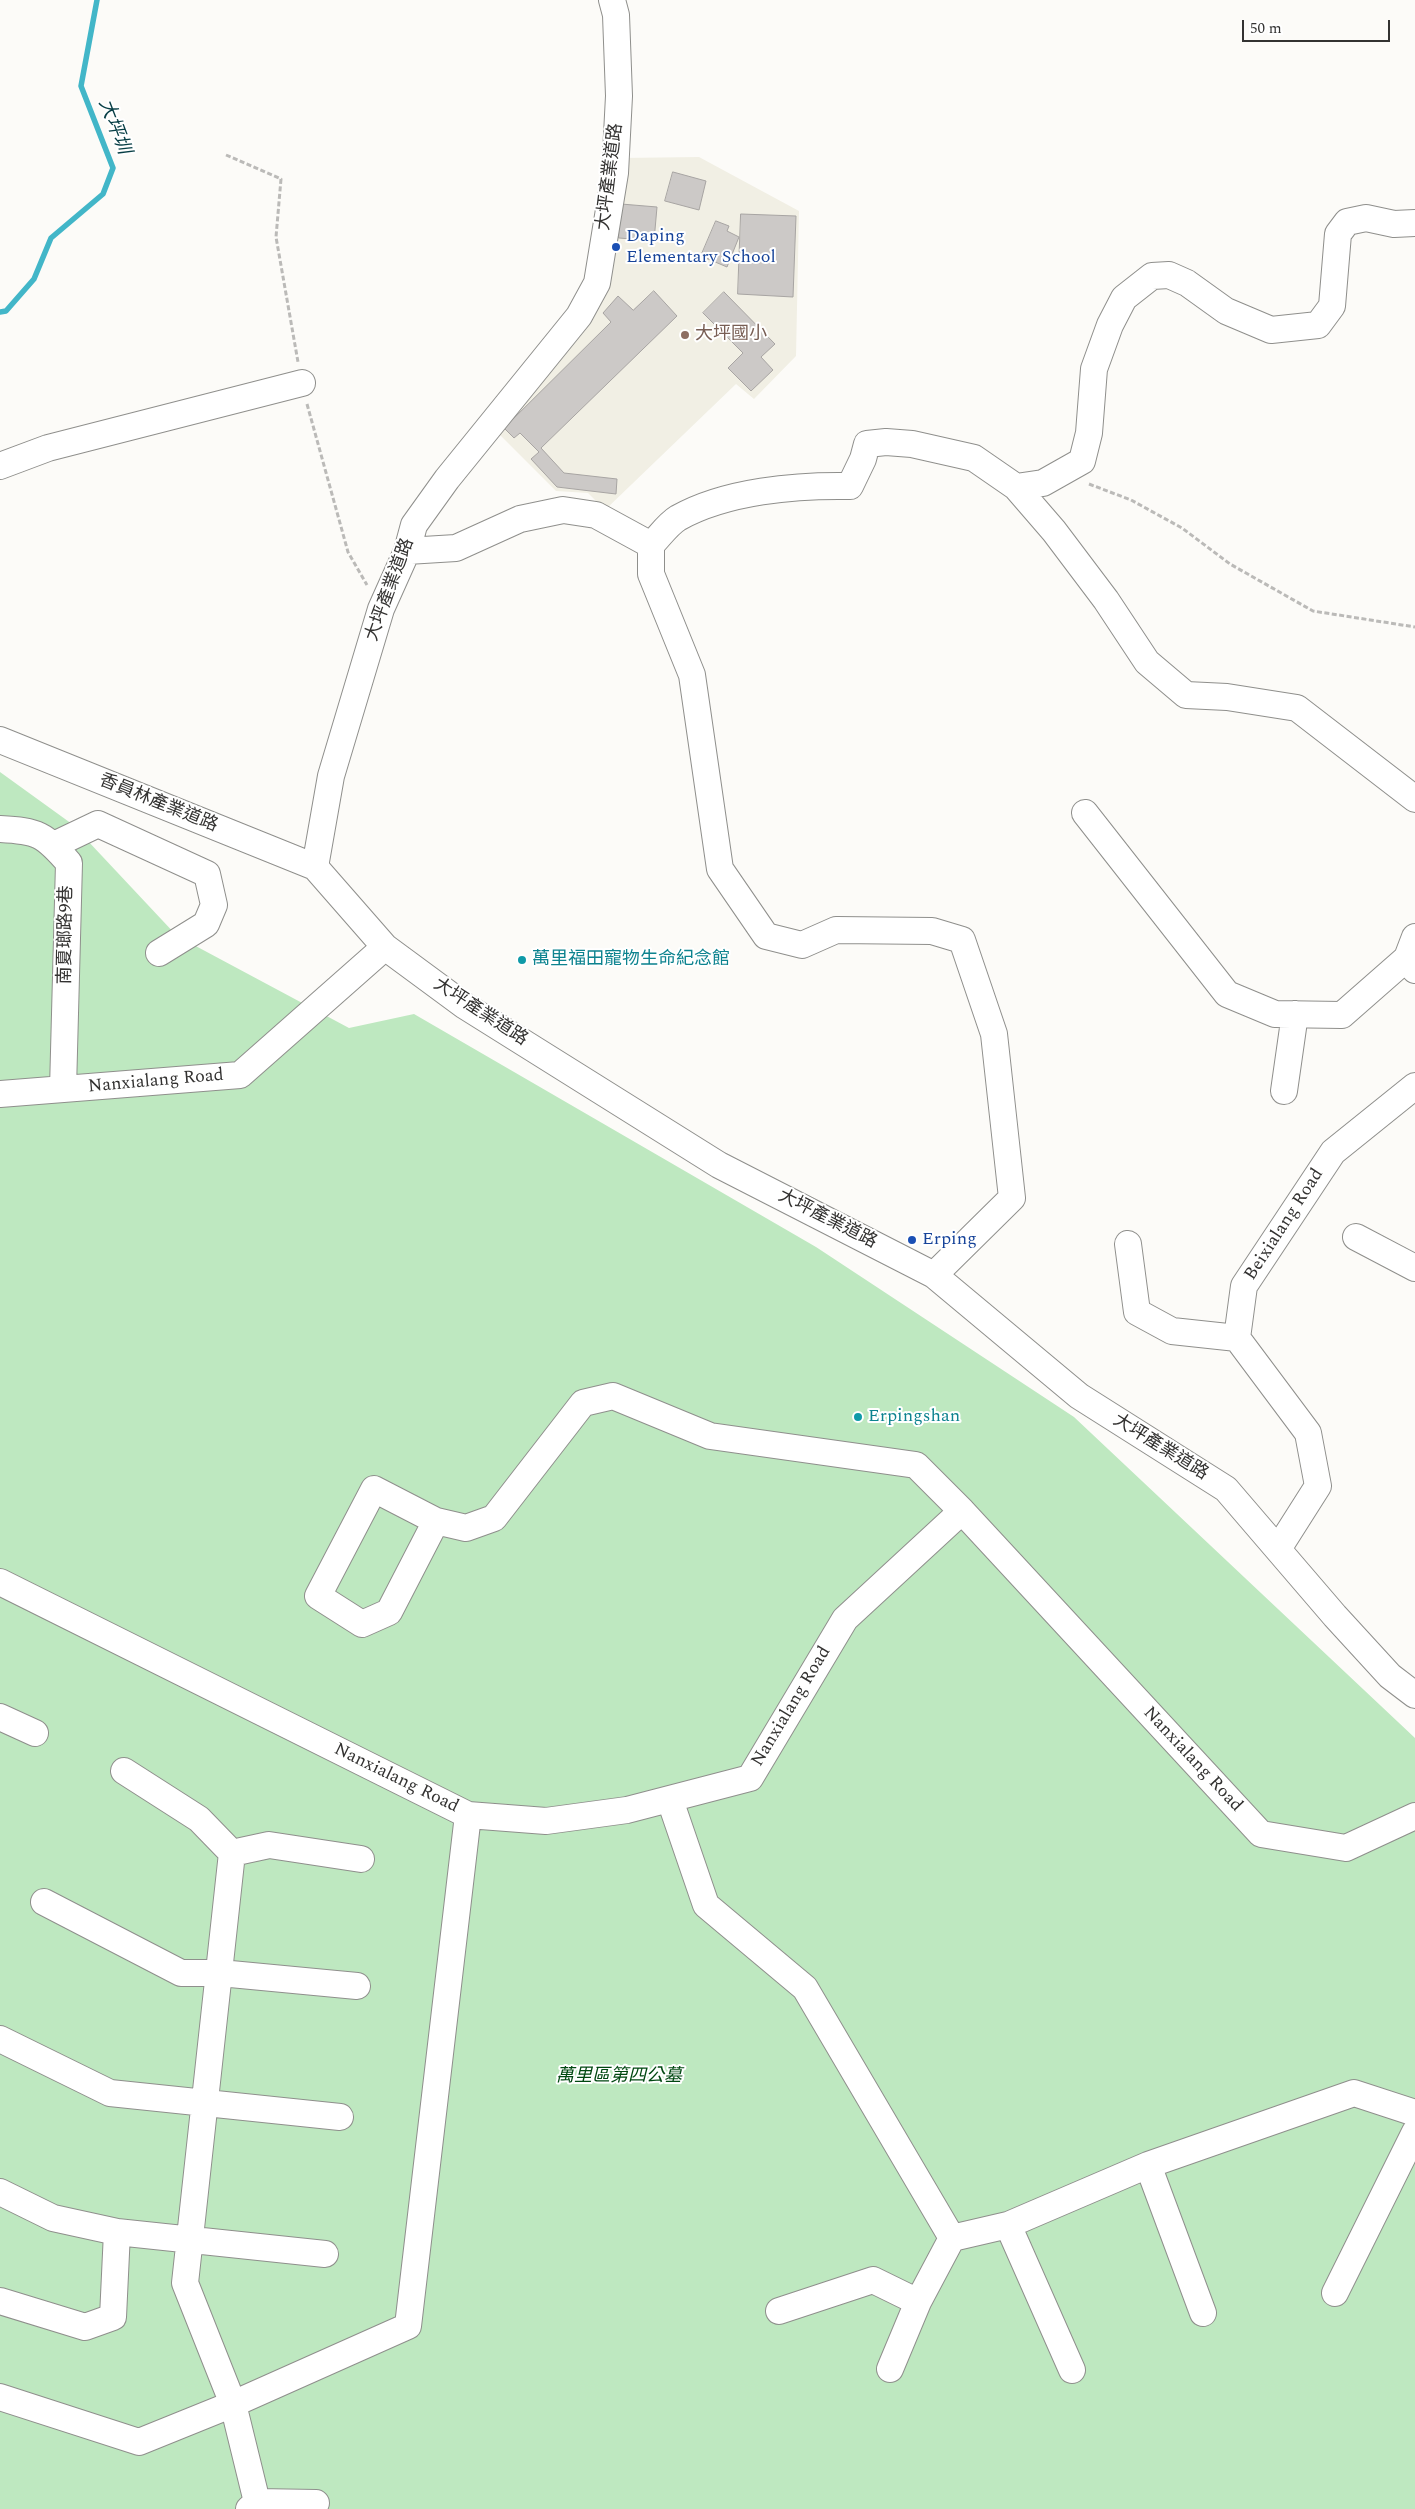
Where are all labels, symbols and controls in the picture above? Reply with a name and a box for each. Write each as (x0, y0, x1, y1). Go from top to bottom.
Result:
scale bar (1245, 10, 1392, 42)
text: 50 m (1250, 17, 1282, 40)
water label: 大坪圳 (92, 96, 134, 158)
street label: 大坪產業道路 (594, 122, 628, 232)
place label: Daping Elementary School (626, 226, 776, 268)
marker: Daping Elementary School (610, 241, 622, 253)
place label: 大坪國小 (695, 324, 767, 346)
marker: 大坪國小 (679, 329, 691, 341)
street label: 大坪產業道路 (362, 536, 420, 644)
street label: 香員林產業道路 (96, 770, 220, 838)
street label: 南夏瑯路9巷 (55, 885, 79, 985)
place label: 萬里福田寵物生命紀念館 (532, 949, 730, 971)
marker: 萬里福田寵物生命紀念館 (516, 954, 528, 966)
street label: 大坪產業道路 (429, 975, 531, 1051)
street label: Nanxialang Road (87, 1065, 225, 1099)
street label: Beixialang Road (1241, 1165, 1329, 1285)
street label: 大坪產業道路 (774, 1186, 880, 1254)
place label: Erping (922, 1229, 977, 1251)
marker: Erping (906, 1234, 918, 1246)
place label: Erpingshan (868, 1406, 960, 1428)
street label: 大坪產業道路 (1108, 1410, 1212, 1486)
marker: Erpingshan (852, 1411, 864, 1423)
street label: Nanxialang Road (748, 1643, 836, 1771)
street label: Nanxialang Road (1138, 1703, 1246, 1817)
street label: Nanxialang Road (330, 1739, 462, 1819)
park label: 萬里區第四公墓 (556, 2066, 682, 2088)

